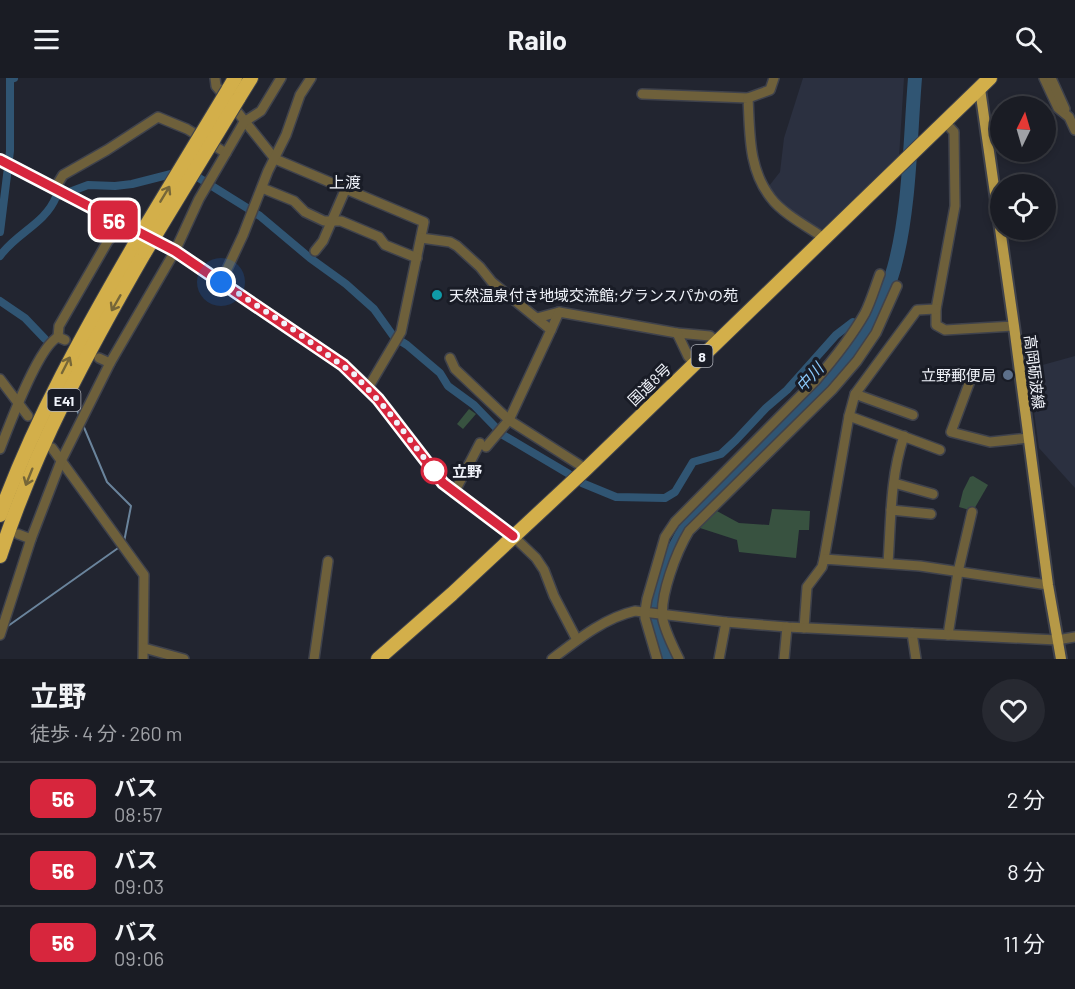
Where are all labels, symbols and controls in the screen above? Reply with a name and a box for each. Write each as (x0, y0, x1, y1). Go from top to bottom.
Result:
icon: menu (30, 23, 63, 56)
text: Railo (508, 23, 567, 55)
icon: search (1012, 23, 1045, 56)
north arrow (990, 96, 1056, 162)
map controls (990, 96, 1056, 240)
district label: 上渡 (329, 172, 361, 191)
button: locate (990, 174, 1056, 240)
one-way arrow (159, 186, 171, 203)
line badge: 56 (87, 200, 141, 240)
text: 56 (103, 208, 125, 233)
your location (206, 267, 236, 297)
place label: 天然温泉付き地域交流館;グランスパかの苑 (449, 286, 738, 304)
marker: 天然温泉付き地域交流館;グランスパかの苑 (430, 288, 444, 302)
one-way arrow (109, 294, 121, 311)
street label: 高岡砺波線 (1021, 334, 1049, 410)
road number: 8 (692, 345, 712, 367)
one-way arrow (60, 357, 72, 374)
water label: 中川 (791, 357, 828, 395)
street label: 国道8号 (624, 359, 674, 409)
place label: 立野郵便局 (921, 366, 996, 384)
marker: 立野郵便局 (1001, 368, 1015, 382)
road number: E41 (48, 389, 80, 411)
marker: 立野 (421, 458, 447, 484)
place label: 立野 (452, 462, 482, 480)
one-way arrow (23, 468, 34, 486)
text: 立野 (30, 678, 86, 712)
button: heart (982, 679, 1045, 742)
text: 徒歩 · 4 分 · 260 m (30, 721, 182, 745)
text: バス (114, 774, 158, 800)
text: 56 (52, 786, 74, 811)
text: 2 分 (1007, 786, 1045, 812)
text: 08:57 (114, 802, 162, 826)
text: バス (114, 846, 158, 872)
text: 56 (52, 858, 74, 883)
text: 8 分 (1007, 858, 1045, 884)
text: 09:03 (114, 874, 164, 898)
text: バス (114, 918, 158, 944)
text: 56 (52, 930, 74, 955)
text: 11 分 (1003, 930, 1045, 956)
text: 09:06 (114, 946, 164, 970)

